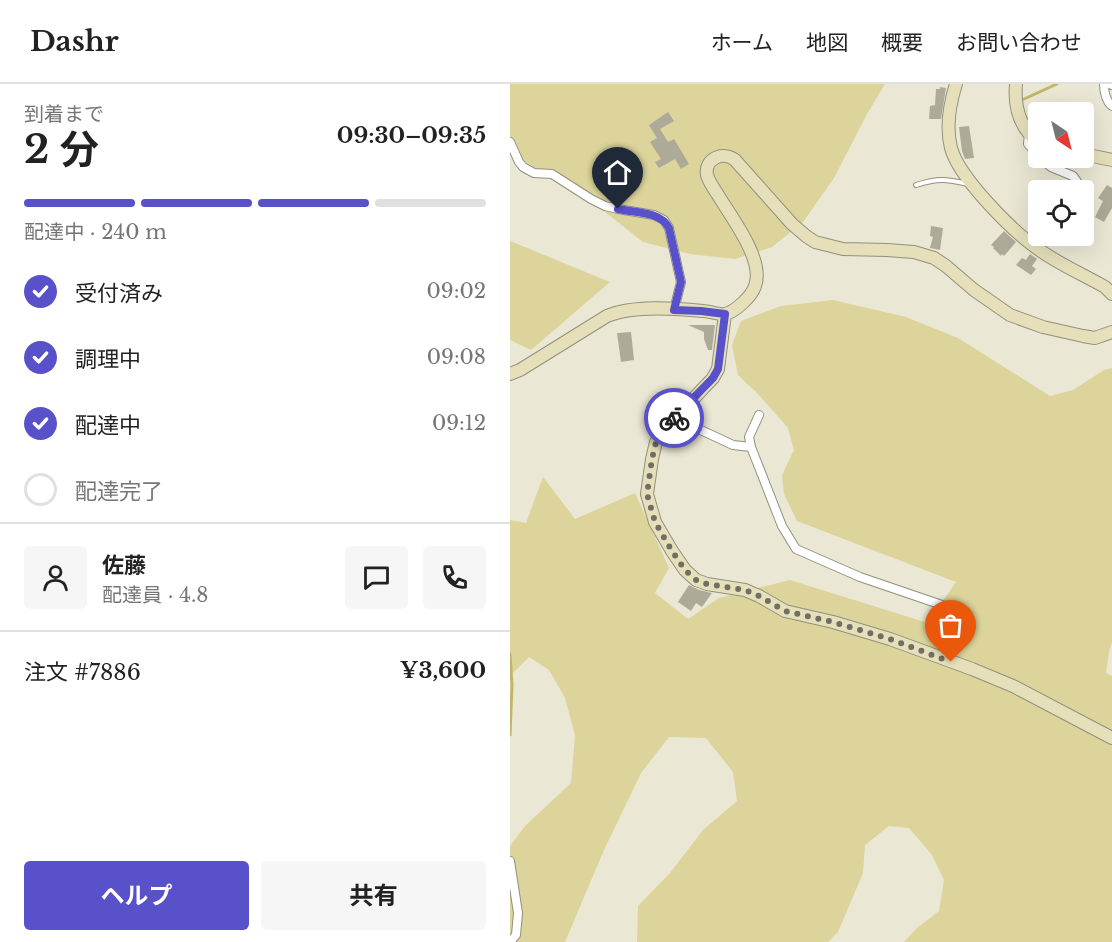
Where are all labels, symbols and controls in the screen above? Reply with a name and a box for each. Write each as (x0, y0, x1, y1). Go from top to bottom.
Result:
text: Dashr (30, 24, 119, 59)
text: ホーム (711, 30, 773, 56)
text: 地図 (806, 30, 848, 56)
text: 概要 (881, 30, 923, 56)
text: お問い合わせ (956, 30, 1082, 56)
text: 到着まで (24, 102, 104, 126)
north arrow (1028, 102, 1094, 168)
map controls (1028, 102, 1094, 246)
text: 09:30–09:35 (337, 122, 486, 149)
text: 2 分 (24, 125, 99, 174)
pin (592, 147, 643, 209)
icon: home (601, 156, 634, 189)
button: locate (1028, 180, 1094, 246)
text: 配達中 · 240 m (24, 220, 167, 244)
icon: check (24, 275, 57, 308)
text: 09:02 (427, 279, 486, 303)
text: 受付済み (75, 280, 163, 307)
icon: check (24, 341, 57, 374)
text: 09:08 (427, 345, 486, 369)
text: 調理中 (75, 346, 141, 373)
courier (644, 388, 704, 448)
icon: bike (658, 402, 691, 435)
icon: check (24, 407, 57, 440)
text: 09:12 (432, 411, 486, 435)
text: 配達中 (75, 412, 141, 439)
text: 配達完了 (75, 478, 163, 505)
button: person (24, 546, 87, 609)
button: chat (345, 546, 408, 609)
button: phone (423, 546, 486, 609)
text: 佐藤 (102, 552, 146, 579)
text: 配達員 · 4.8 (102, 583, 208, 607)
pin (925, 600, 976, 662)
icon: bag (934, 609, 967, 642)
text: ¥3,600 (400, 657, 486, 684)
text: 注文 #7886 (24, 659, 141, 686)
button: ヘルプ (24, 861, 249, 930)
button: 共有 (261, 861, 486, 930)

